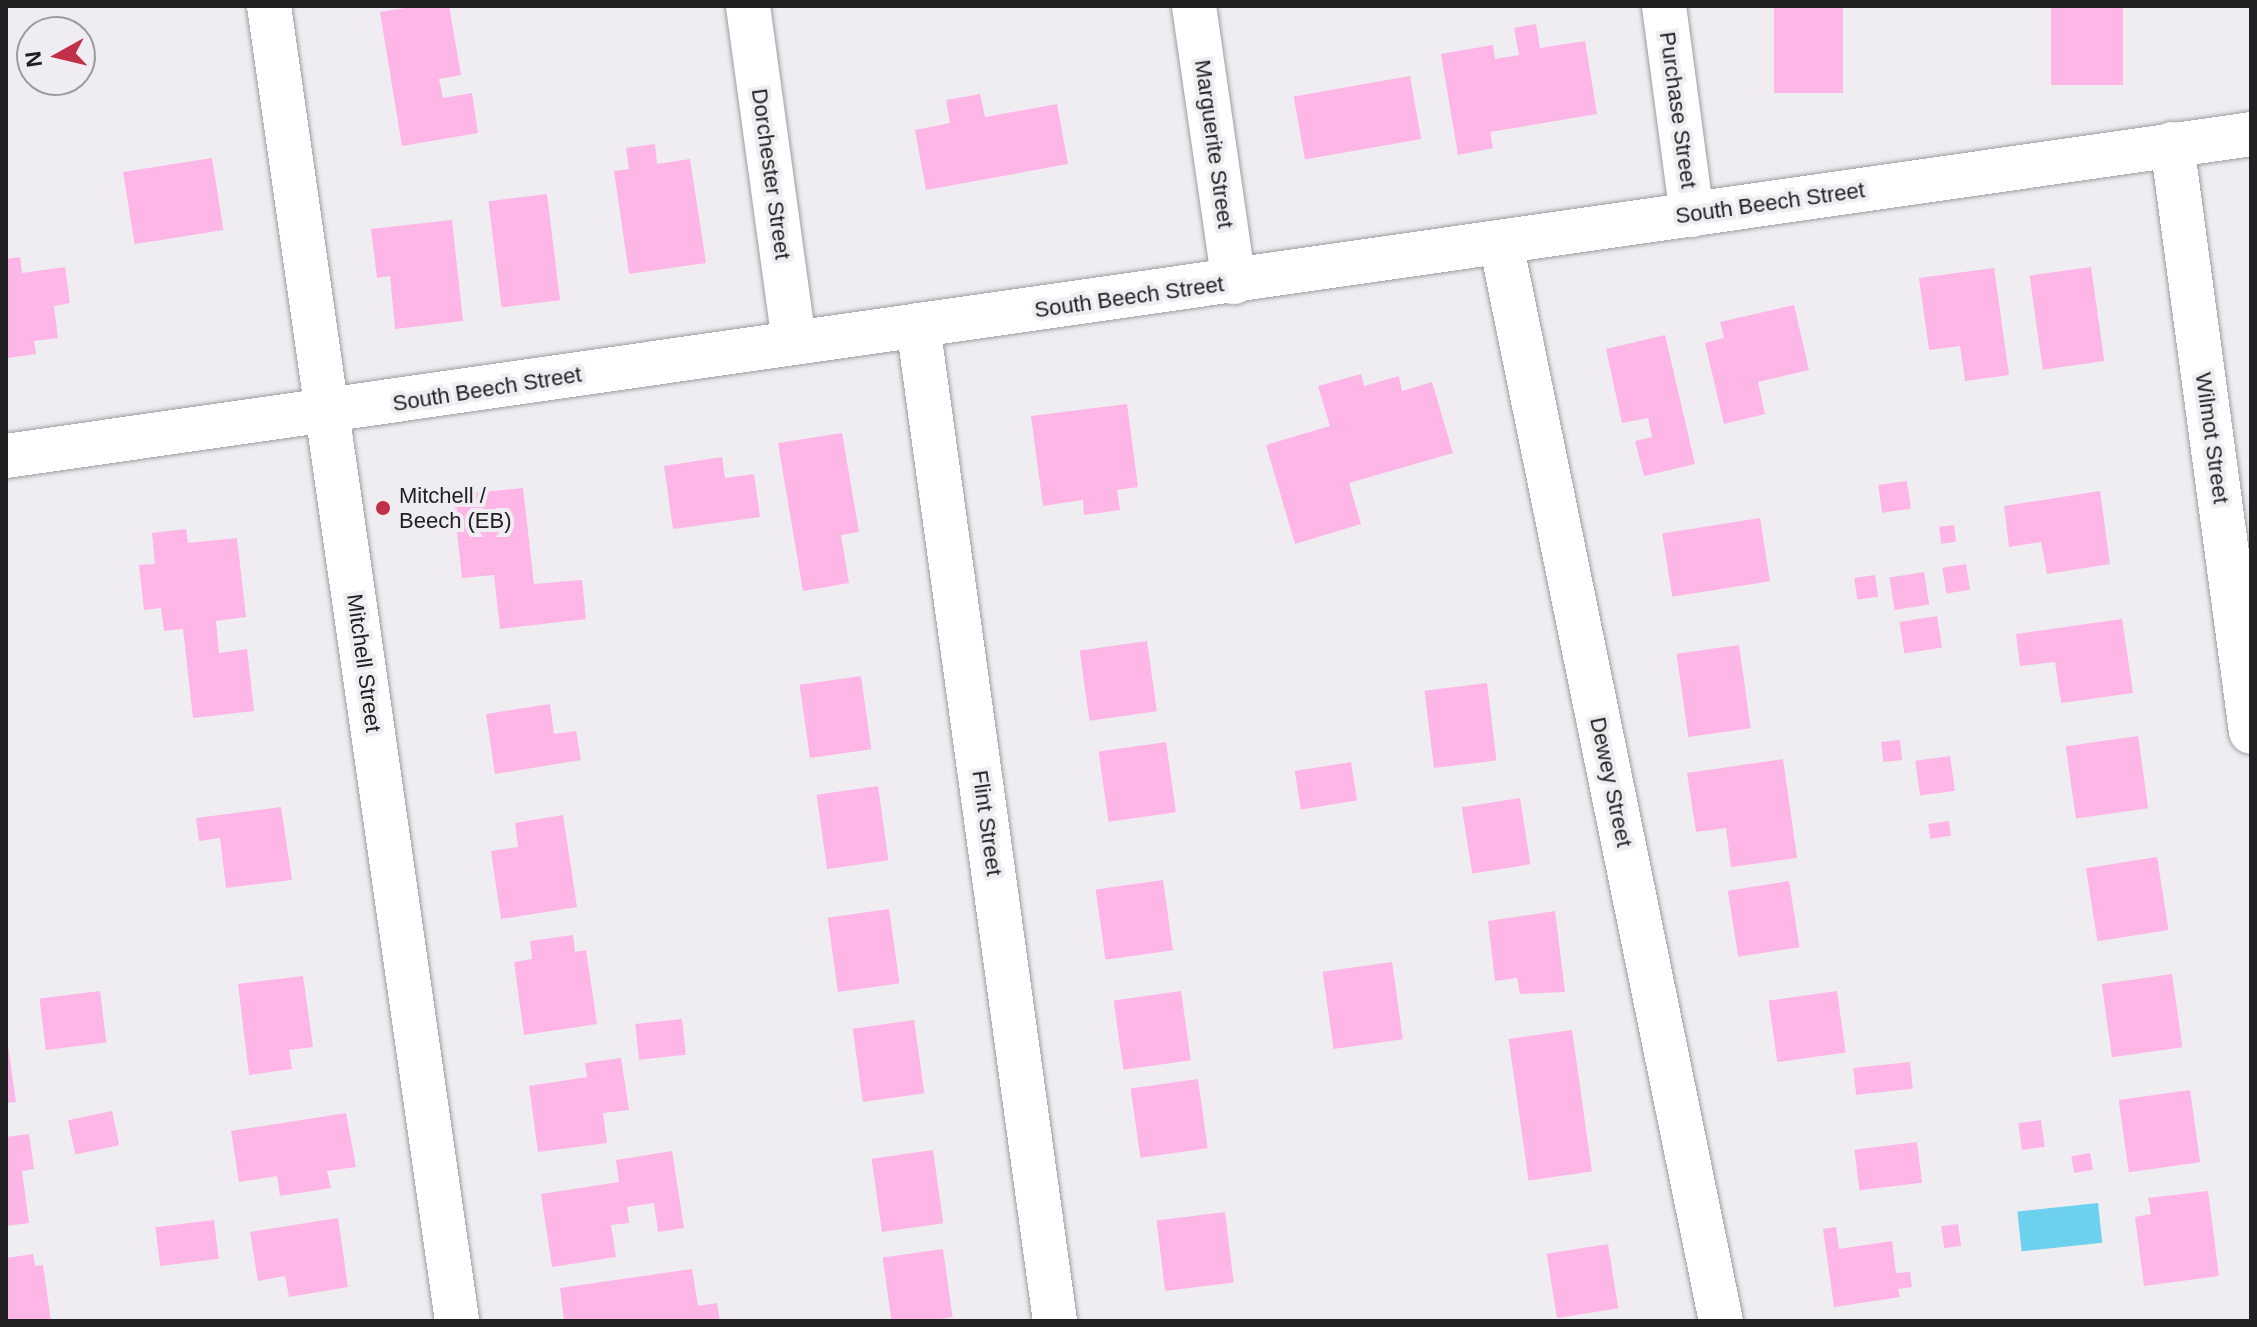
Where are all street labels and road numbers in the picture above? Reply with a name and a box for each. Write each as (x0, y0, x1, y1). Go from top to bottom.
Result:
street label: Purchase Street (1654, 30, 1702, 190)
street label: Marguerite Street (1189, 58, 1239, 230)
street label: Dorchester Street (746, 87, 796, 261)
street label: South Beech Street (1674, 177, 1866, 229)
street label: South Beech Street (1033, 271, 1225, 323)
street label: South Beech Street (391, 361, 583, 417)
street label: Wilmot Street (2190, 371, 2234, 505)
street label: Mitchell Street (341, 592, 387, 734)
street label: Dewey Street (1584, 715, 1638, 849)
street label: Flint Street (967, 768, 1007, 878)

